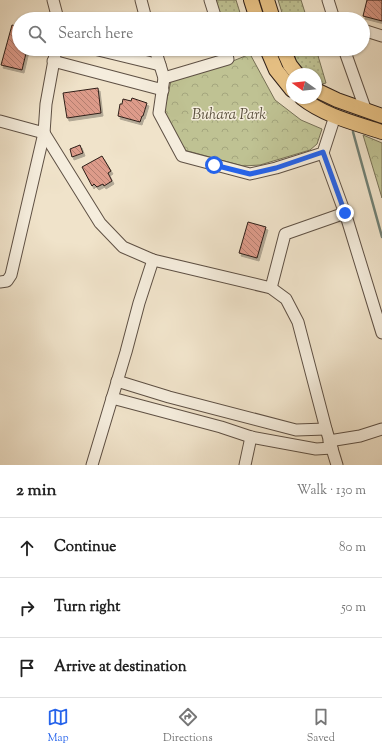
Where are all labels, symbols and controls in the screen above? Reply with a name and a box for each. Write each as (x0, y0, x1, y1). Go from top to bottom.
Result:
search box (12, 12, 370, 56)
icon: search (26, 23, 48, 45)
text: Search here (58, 24, 133, 45)
north arrow (286, 68, 322, 104)
park label: Buhara Park (192, 105, 266, 126)
route start (205, 156, 223, 174)
route end (336, 204, 354, 222)
text: 2 min (16, 479, 57, 503)
text: Walk · 130 m (297, 482, 366, 500)
icon: ahead (16, 537, 38, 559)
text: Continue (54, 537, 116, 558)
text: 80 m (339, 539, 366, 557)
icon: right (16, 597, 38, 619)
text: Turn right (54, 597, 120, 618)
text: 50 m (341, 599, 366, 617)
icon: arrive (16, 657, 38, 679)
text: Arrive at destination (54, 657, 187, 678)
tab: Map (47, 706, 69, 746)
tab: Directions (163, 706, 213, 746)
tab: Saved (307, 706, 335, 746)

